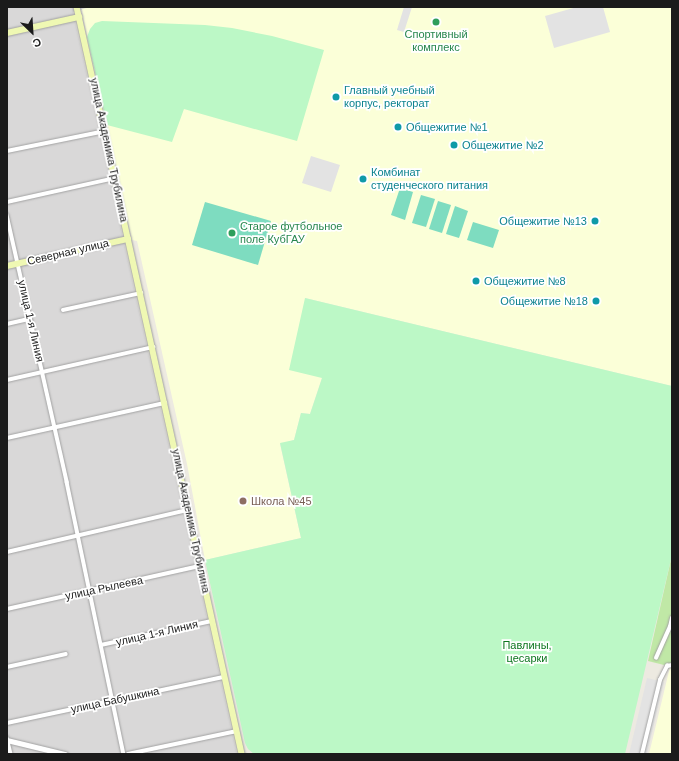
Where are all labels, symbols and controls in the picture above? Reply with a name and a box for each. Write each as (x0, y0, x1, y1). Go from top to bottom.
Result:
north arrow (12, 12, 52, 52)
marker: Спортивный комплекс (431, 17, 441, 27)
place label: Спортивный комплекс (404, 28, 468, 54)
text: С (31, 36, 43, 50)
street label: улица Академика Трубилина (87, 77, 131, 223)
place label: Главный учебный корпус, ректорат (344, 84, 435, 110)
marker: Главный учебный корпус, ректорат (331, 92, 341, 102)
place label: Общежитие №1 (406, 120, 488, 134)
marker: Общежитие №1 (393, 122, 403, 132)
place label: Общежитие №2 (462, 138, 544, 152)
marker: Общежитие №2 (449, 140, 459, 150)
place label: Комбинат студенческого питания (371, 166, 488, 192)
marker: Комбинат студенческого питания (358, 174, 368, 184)
place label: Общежитие №13 (499, 214, 587, 228)
marker: Общежитие №13 (590, 216, 600, 226)
place label: Старое футбольное поле КубГАУ (240, 220, 342, 246)
marker: Старое футбольное поле КубГАУ (227, 228, 237, 238)
street label: Северная улица (26, 236, 110, 268)
place label: Общежитие №8 (484, 274, 566, 288)
marker: Общежитие №8 (471, 276, 481, 286)
street label: улица 1-я Линия (15, 279, 47, 363)
place label: Общежитие №18 (500, 294, 588, 308)
marker: Общежитие №18 (591, 296, 601, 306)
street label: улица Академика Трубилина (169, 448, 213, 594)
place label: Школа №45 (251, 494, 312, 508)
marker: Школа №45 (238, 496, 248, 506)
street label: улица Рылеева (64, 573, 144, 603)
street label: улица 1-я Линия (115, 617, 199, 649)
park label: Павлины, цесарки (502, 639, 552, 665)
street label: улица Бабушкина (70, 684, 160, 716)

